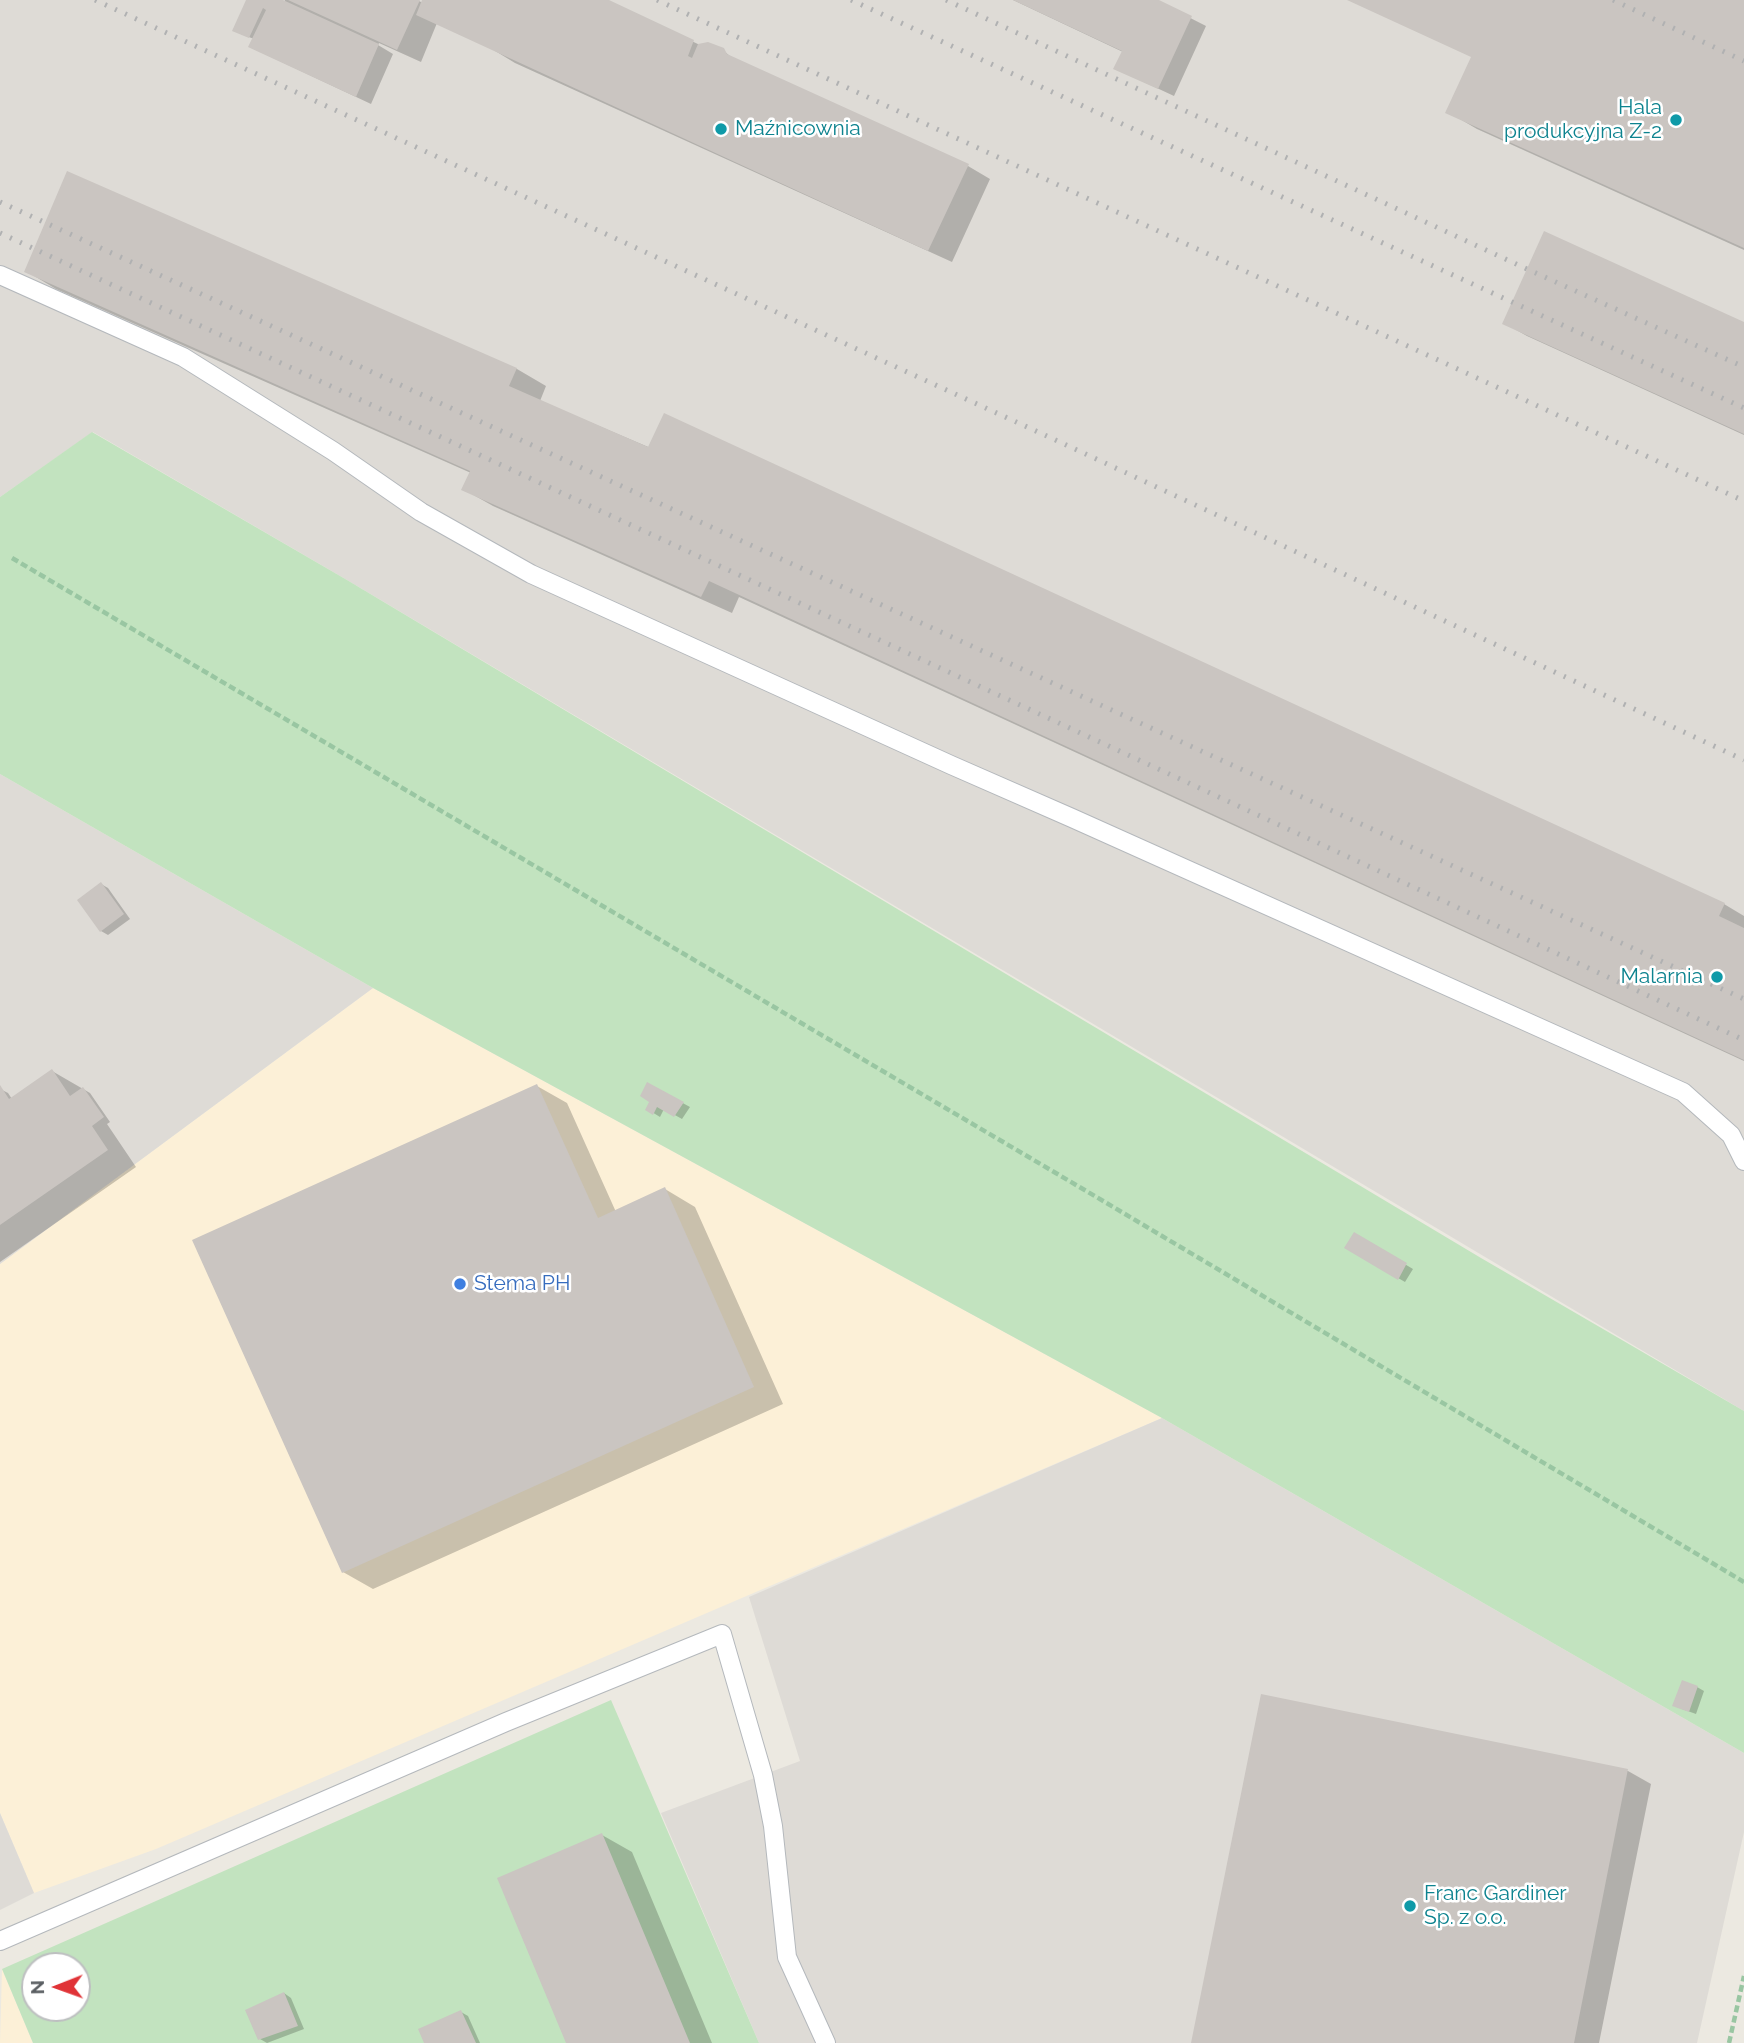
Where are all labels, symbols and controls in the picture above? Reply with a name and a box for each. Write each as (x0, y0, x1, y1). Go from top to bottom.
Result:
place label: Hala produkcyjna Z-2 (1504, 95, 1662, 145)
marker: Hala produkcyjna Z-2 (1668, 112, 1684, 128)
place label: Maźnicownia (735, 116, 861, 142)
marker: Maźnicownia (713, 121, 729, 137)
place label: Malarnia (1620, 964, 1703, 990)
marker: Malarnia (1709, 969, 1725, 985)
place label: Stema PH (474, 1271, 570, 1297)
marker: Stema PH (452, 1276, 468, 1292)
place label: Franc Gardiner Sp. z o.o. (1424, 1881, 1567, 1931)
marker: Franc Gardiner Sp. z o.o. (1402, 1898, 1418, 1914)
north arrow (21, 1952, 91, 2022)
text: N (26, 1980, 48, 1995)

